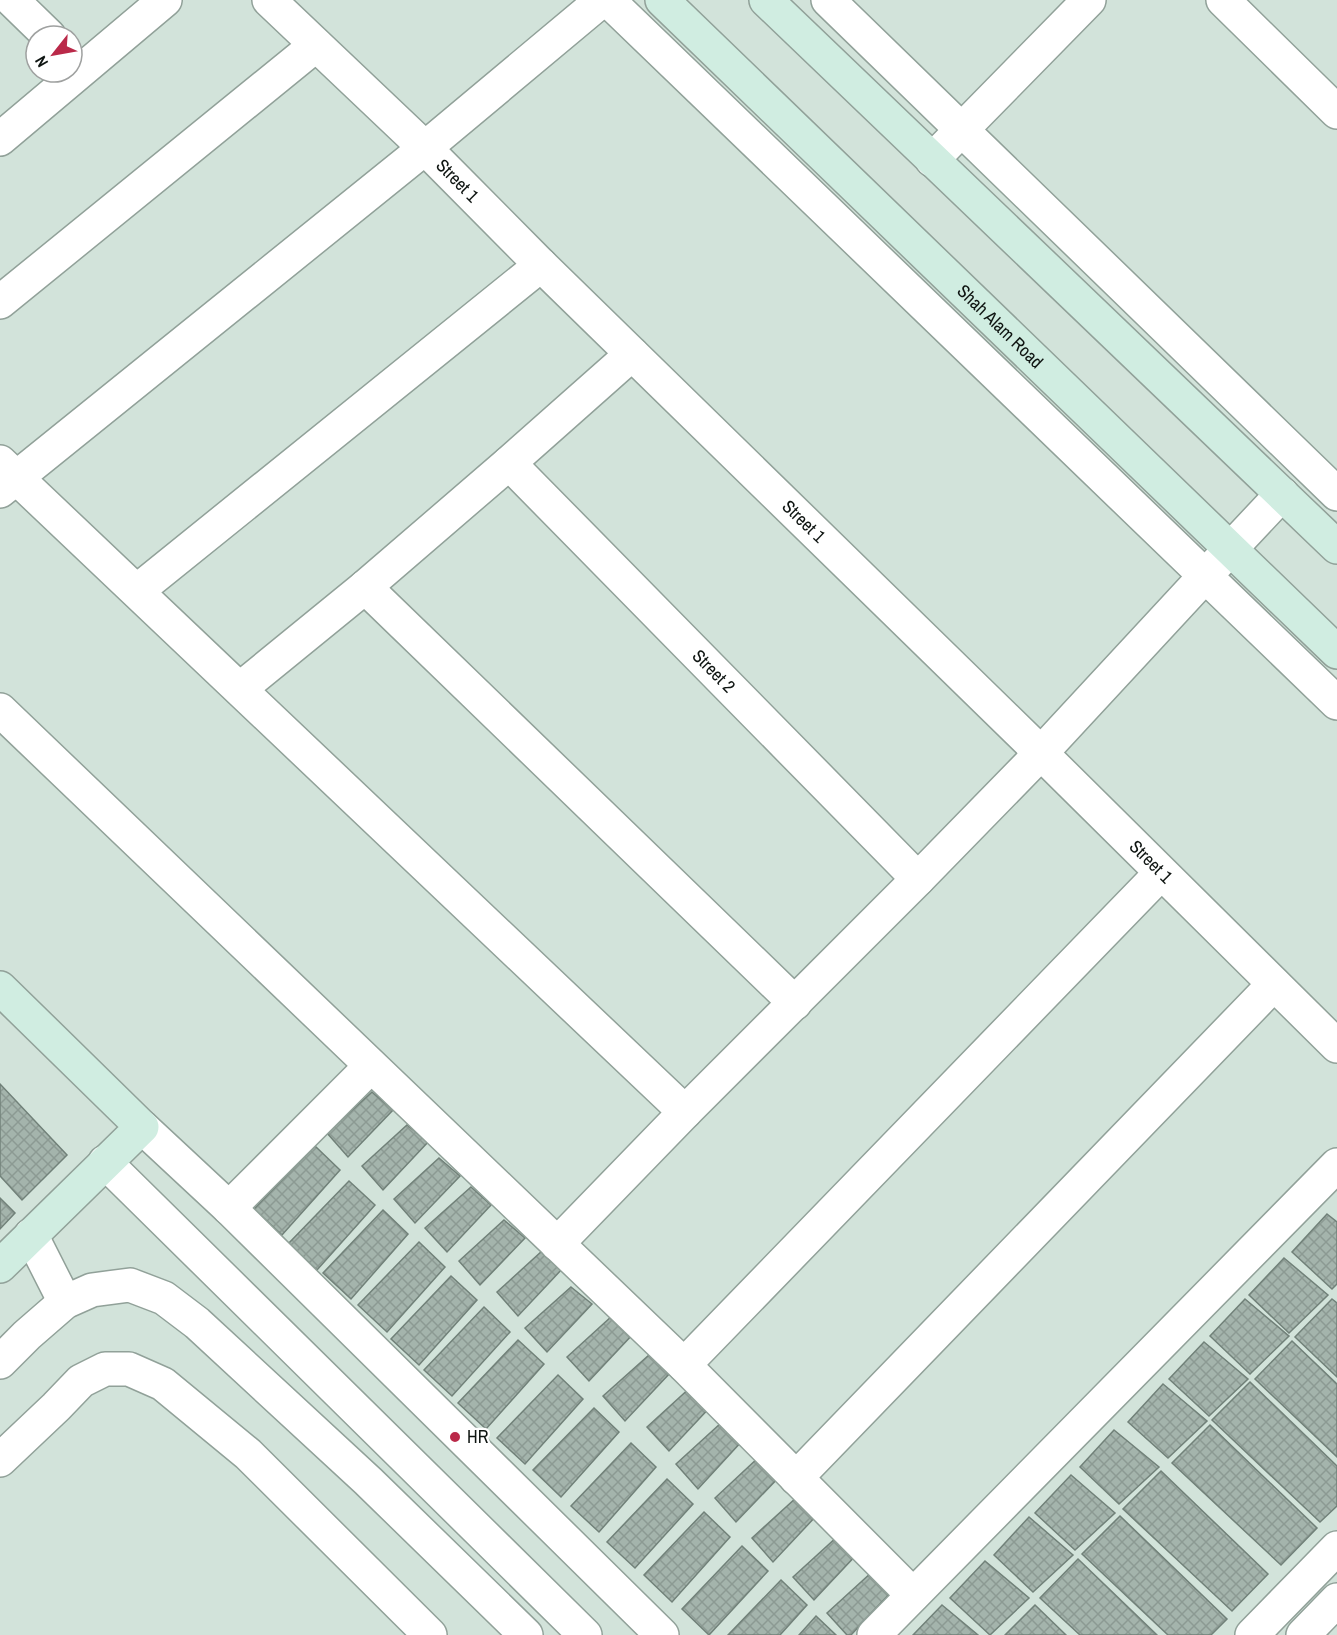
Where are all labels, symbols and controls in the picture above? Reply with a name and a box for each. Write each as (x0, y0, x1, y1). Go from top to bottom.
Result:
north arrow (24, 24, 84, 84)
text: N (29, 52, 53, 71)
street label: Street 1 (431, 153, 485, 208)
street label: Shah Alam Road (952, 279, 1049, 374)
street label: Street 1 (777, 494, 832, 549)
street label: Street 2 (687, 644, 741, 698)
street label: Street 1 (1124, 834, 1179, 889)
place label: HR (467, 1424, 489, 1449)
marker: HR (448, 1430, 462, 1444)

